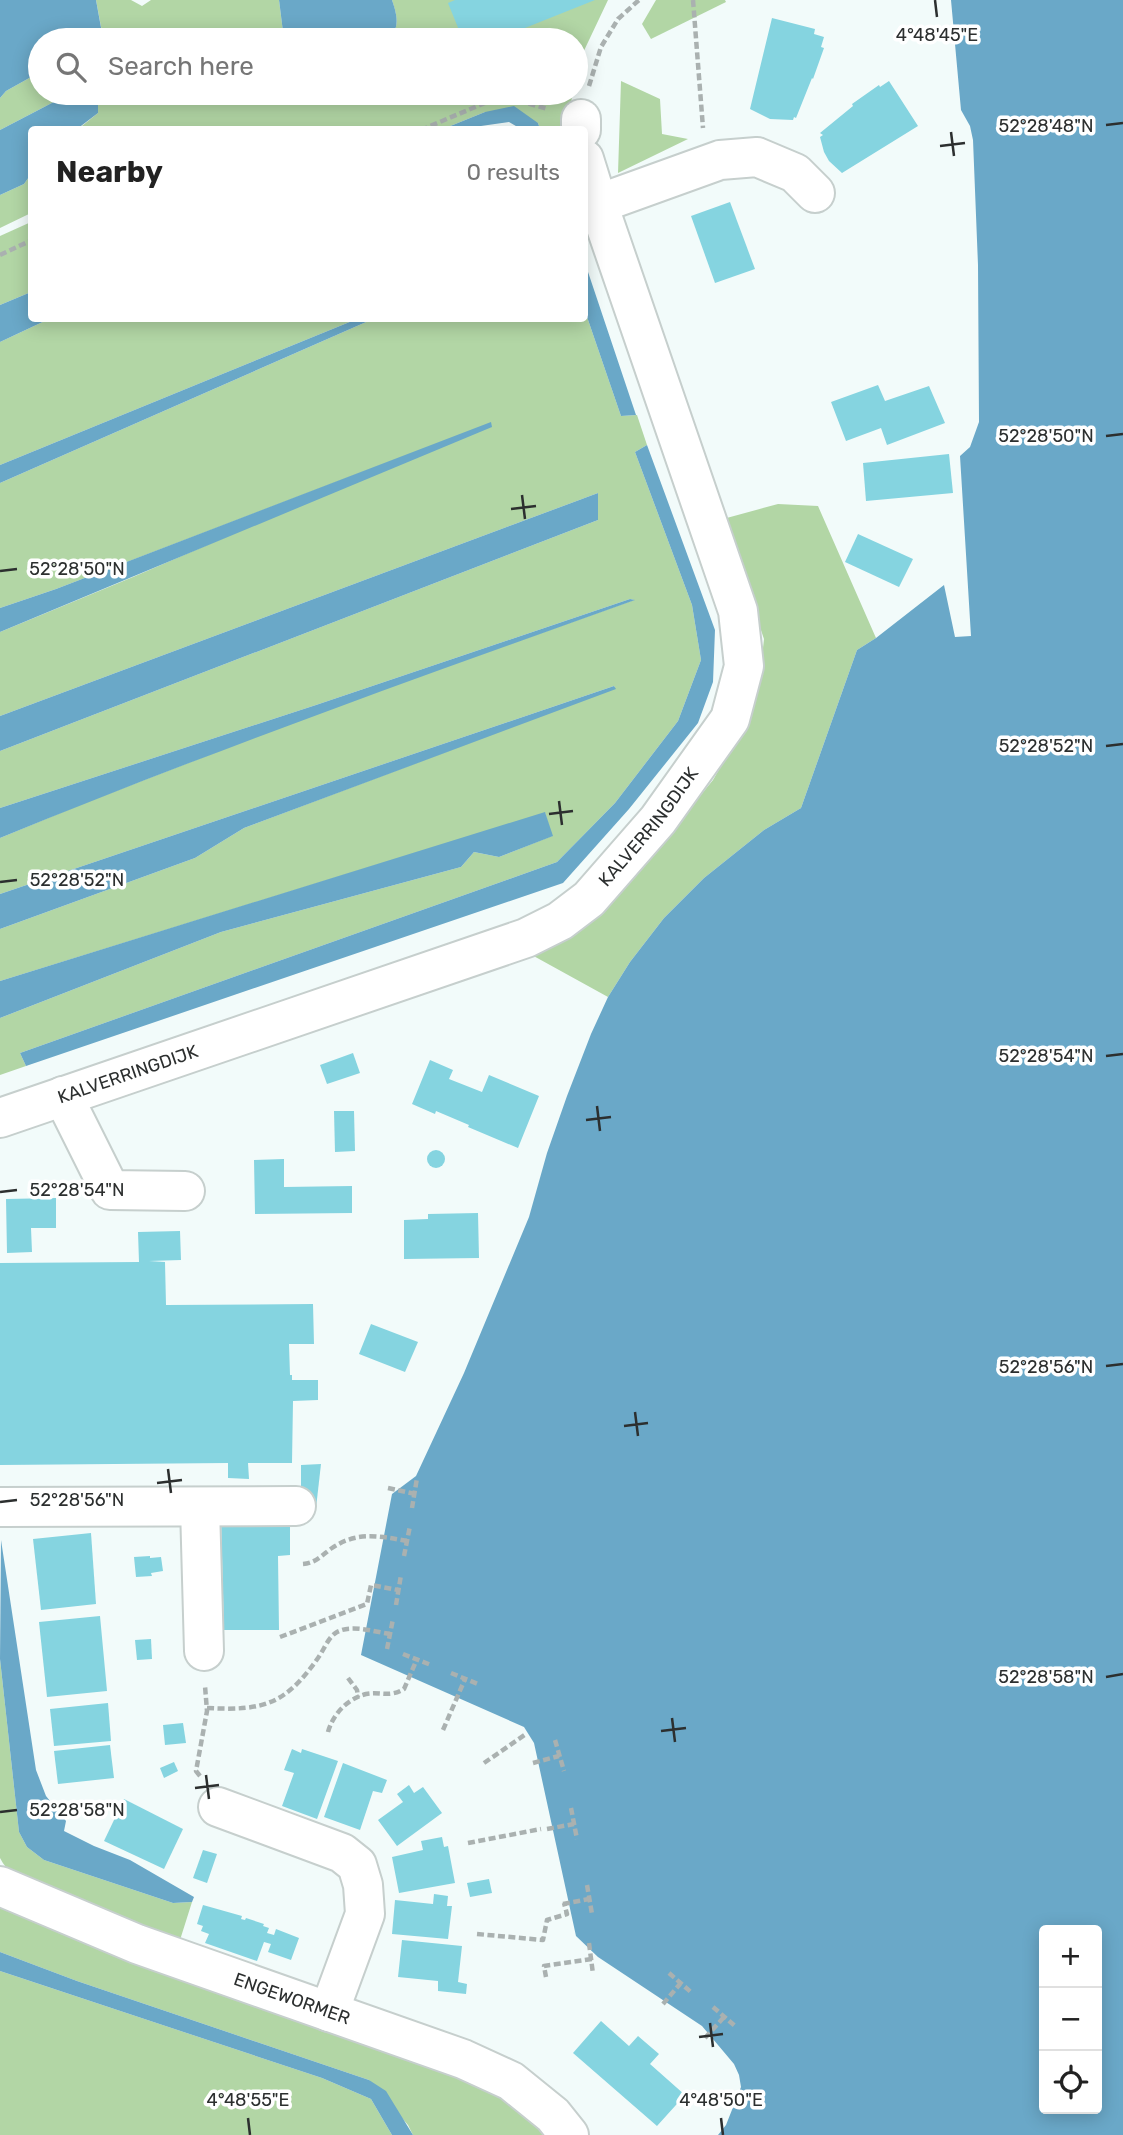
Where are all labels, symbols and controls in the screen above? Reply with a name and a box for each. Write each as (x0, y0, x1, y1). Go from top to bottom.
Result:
text: 4°48'45"E (896, 24, 978, 46)
search box (28, 28, 588, 105)
icon: search (52, 48, 90, 86)
text: Search here (108, 51, 254, 82)
text: 52°28'48"N (998, 115, 1094, 137)
text: Nearby (56, 154, 163, 190)
text: 0 results (466, 158, 560, 186)
text: 52°28'50"N (998, 425, 1094, 447)
text: 52°28'50"N (29, 558, 125, 580)
text: 52°28'52"N (999, 735, 1093, 757)
street label: KALVERRINGDIJK (594, 763, 703, 891)
text: 52°28'52"N (30, 869, 124, 891)
street label: KALVERRINGDIJK (55, 1040, 201, 1108)
text: 52°28'54"N (999, 1045, 1093, 1067)
text: 52°28'54"N (30, 1179, 124, 1201)
text: 52°28'56"N (999, 1356, 1093, 1378)
text: 52°28'56"N (30, 1489, 124, 1511)
text: 52°28'58"N (998, 1666, 1094, 1688)
text: 52°28'58"N (29, 1799, 125, 1821)
map controls (1039, 1925, 1102, 2114)
button: + (1039, 1925, 1102, 1988)
street label: ENGEWORMER (231, 1968, 353, 2029)
button: − (1039, 1988, 1102, 2051)
button: locate (1039, 2051, 1102, 2114)
text: 4°48'55"E (207, 2089, 289, 2111)
text: 4°48'50"E (679, 2089, 763, 2111)

